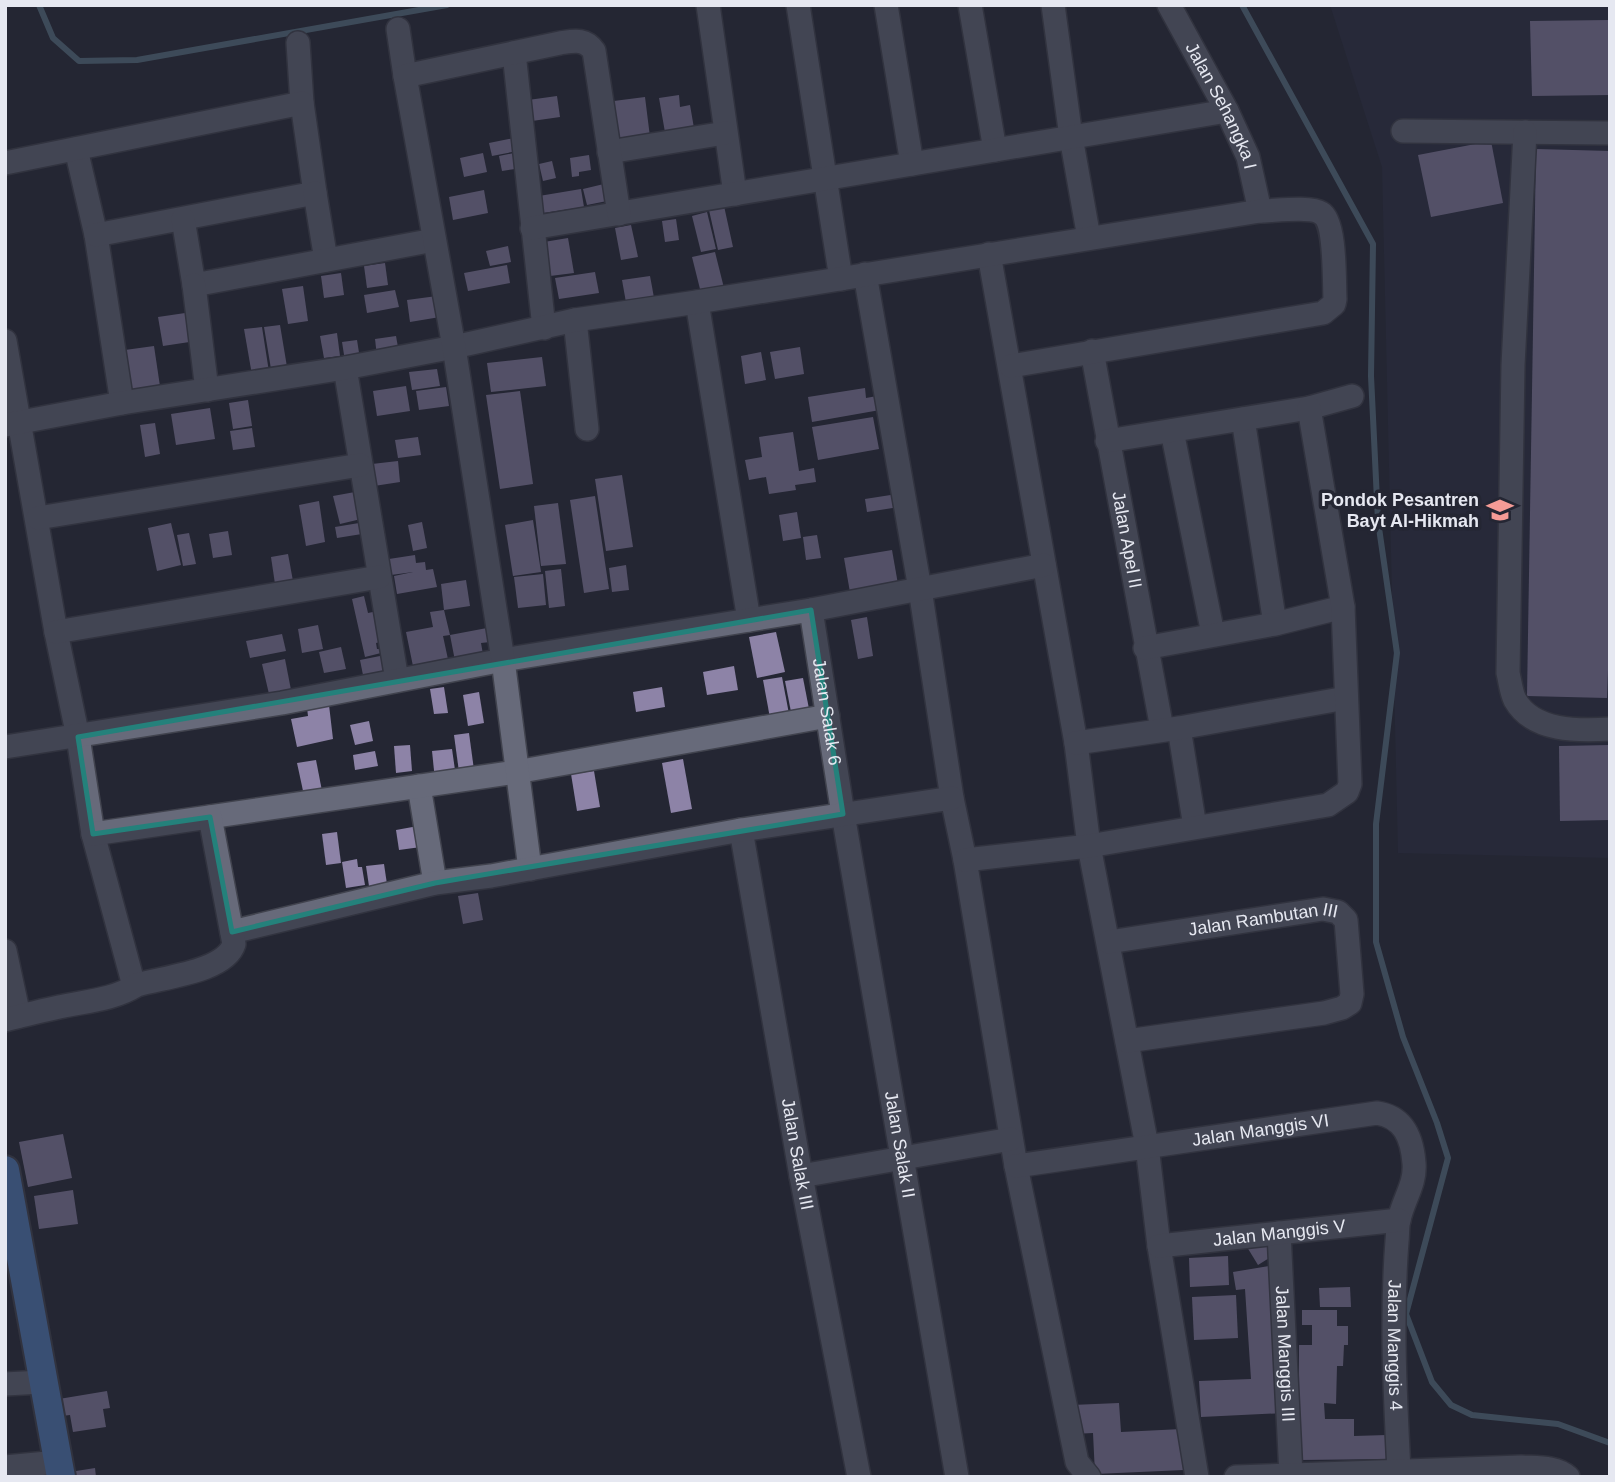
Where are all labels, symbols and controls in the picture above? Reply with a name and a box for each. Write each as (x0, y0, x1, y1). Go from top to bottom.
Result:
street label: Jalan Sehangka I (1182, 39, 1260, 171)
street label: Jalan Apel II (1108, 490, 1146, 590)
place label: Pondok Pesantren Bayt Al-Hikmah (1321, 490, 1479, 531)
school or university icon: Pondok Pesantren Bayt Al-Hikmah (1485, 495, 1515, 525)
street label: Jalan Salak 6 (809, 657, 845, 767)
street label: Jalan Rambutan III (1187, 899, 1340, 940)
street label: Jalan Salak II (881, 1090, 919, 1200)
street label: Jalan Salak III (778, 1097, 817, 1212)
street label: Jalan Manggis VI (1191, 1110, 1330, 1150)
street label: Jalan Manggis V (1212, 1216, 1347, 1250)
street label: Jalan Manggis 4 (1384, 1279, 1406, 1411)
street label: Jalan Manggis III (1272, 1285, 1298, 1422)

